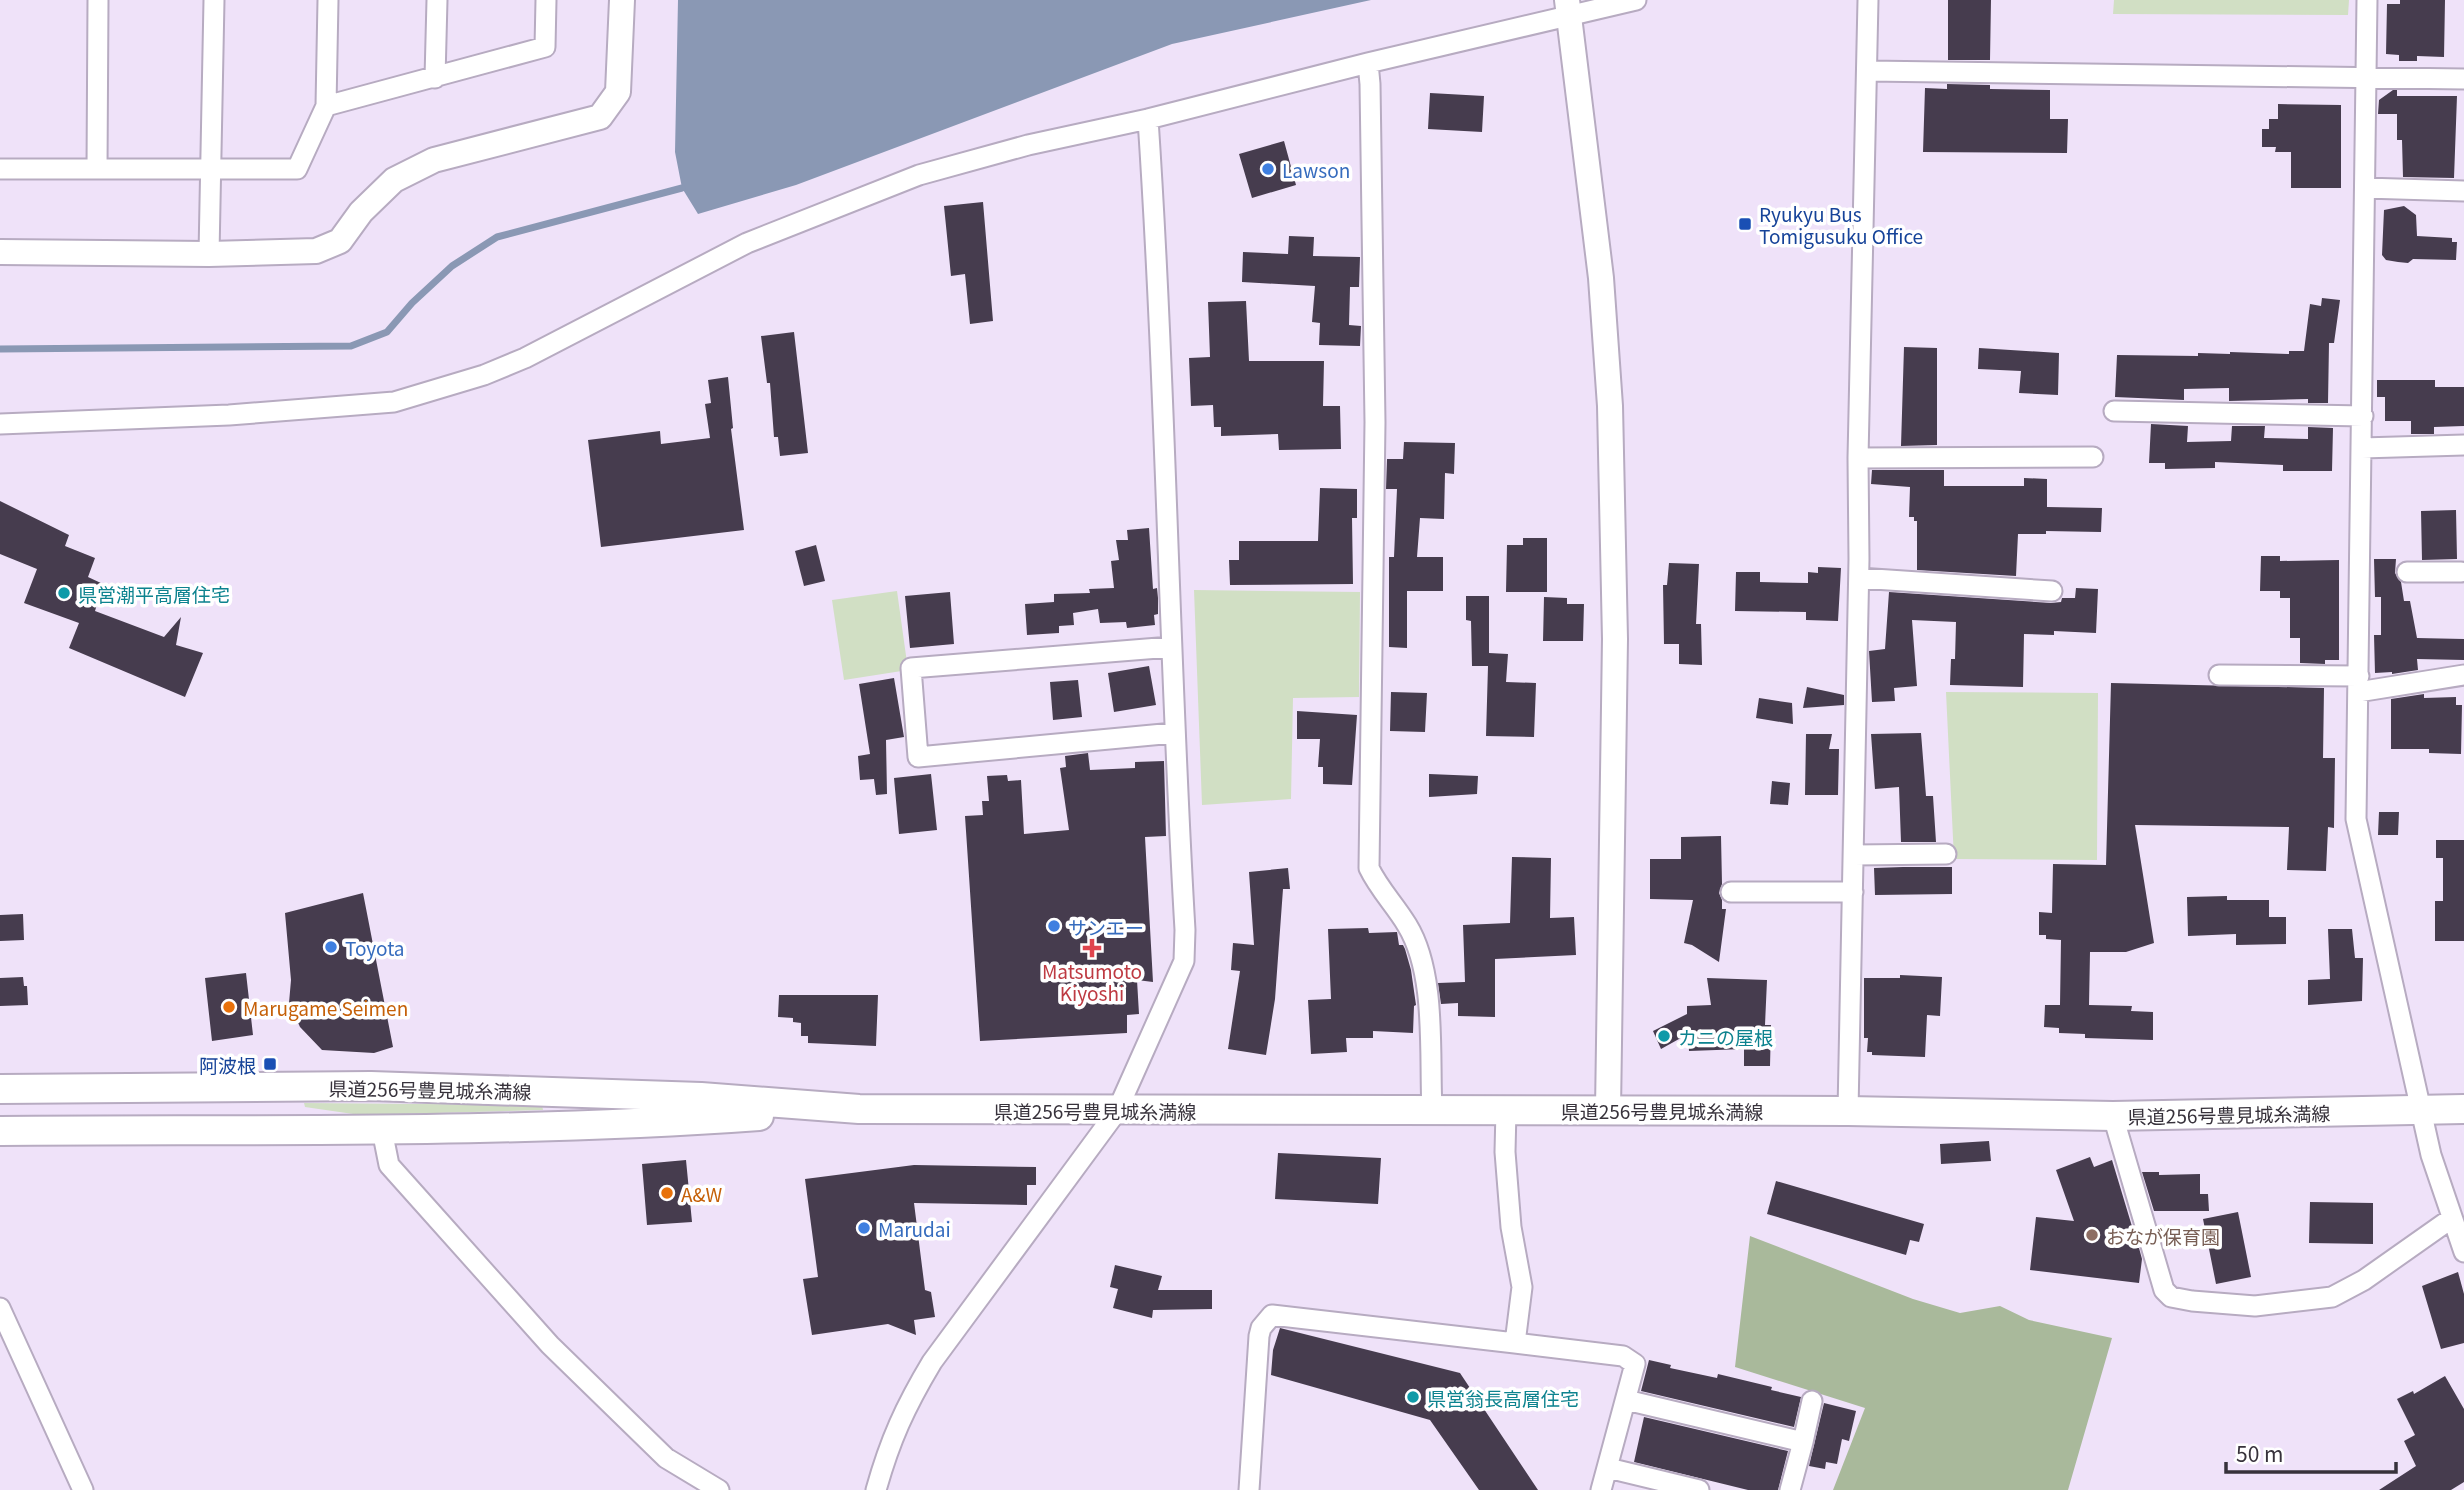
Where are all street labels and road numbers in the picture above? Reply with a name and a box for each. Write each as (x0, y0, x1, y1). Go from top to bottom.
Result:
street label: 県道256号豊見城糸満線 (328, 1074, 532, 1104)
street label: 県道256号豊見城糸満線 (994, 1097, 1196, 1124)
street label: 県道256号豊見城糸満線 (1561, 1097, 1763, 1124)
street label: 県道256号豊見城糸満線 (2127, 1099, 2331, 1129)

